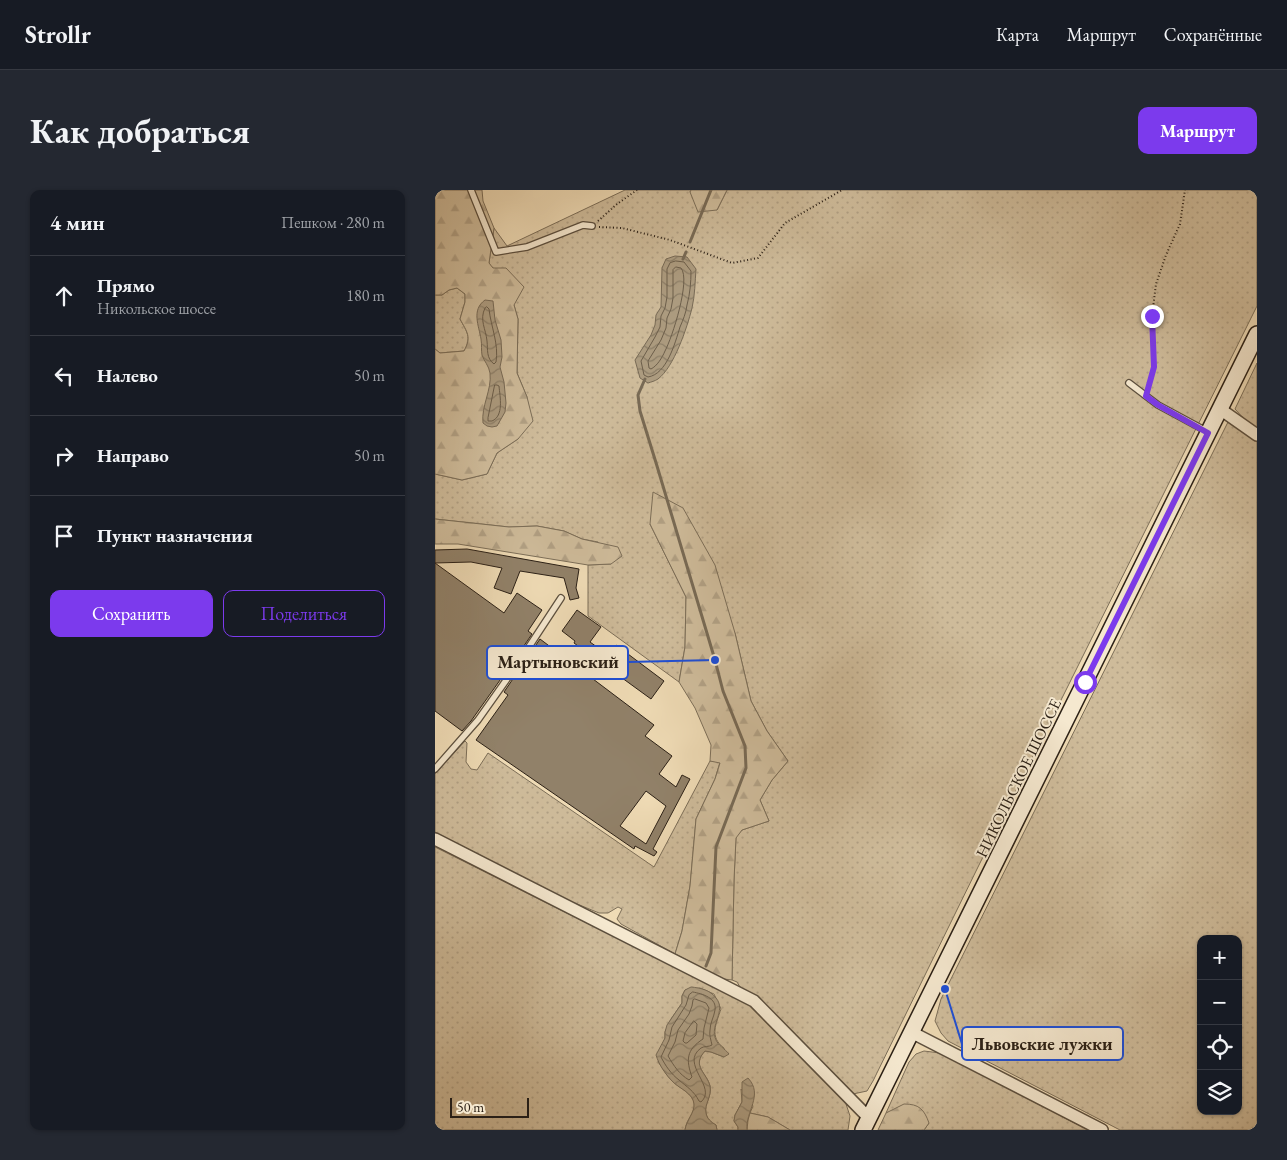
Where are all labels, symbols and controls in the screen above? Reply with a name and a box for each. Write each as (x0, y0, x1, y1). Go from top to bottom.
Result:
text: Strollr (25, 19, 91, 50)
text: Карта (996, 23, 1039, 46)
text: Маршрут (1067, 23, 1136, 46)
text: Сохранённые (1164, 23, 1262, 46)
button: Маршрут (1138, 107, 1257, 154)
text: Как добраться (30, 108, 250, 153)
text: 4 мин (50, 209, 105, 236)
text: Пешком · 280 m (281, 212, 385, 233)
text: Прямо (97, 273, 155, 298)
icon: ahead (50, 282, 78, 310)
text: 180 m (346, 285, 385, 306)
text: Никольское шоссе (97, 298, 216, 319)
route end (1141, 305, 1164, 328)
icon: left (50, 362, 78, 390)
text: Налево (97, 363, 158, 388)
text: 50 m (354, 365, 385, 386)
icon: right (50, 442, 78, 470)
text: Направо (97, 443, 169, 468)
text: 50 m (354, 445, 385, 466)
icon: arrive (50, 522, 78, 550)
text: Пункт назначения (97, 523, 253, 548)
button: Сохранить (50, 590, 213, 637)
button: Поделиться (223, 590, 385, 637)
callout: Мартыновский (487, 646, 628, 679)
text: Мартыновский (497, 650, 619, 673)
route start (1074, 671, 1097, 694)
street label: НИКОЛЬСКОЕ ШОССЕ (971, 695, 1066, 861)
map controls (1197, 935, 1242, 1115)
button: + (1197, 935, 1242, 980)
button: − (1197, 980, 1242, 1025)
button: locate (1197, 1025, 1242, 1070)
callout: Львовские лужки (962, 1027, 1123, 1060)
text: Львовские лужки (971, 1032, 1113, 1055)
button: layers (1197, 1070, 1242, 1115)
scale bar (450, 1095, 529, 1118)
text: 50 m (457, 1098, 484, 1116)

